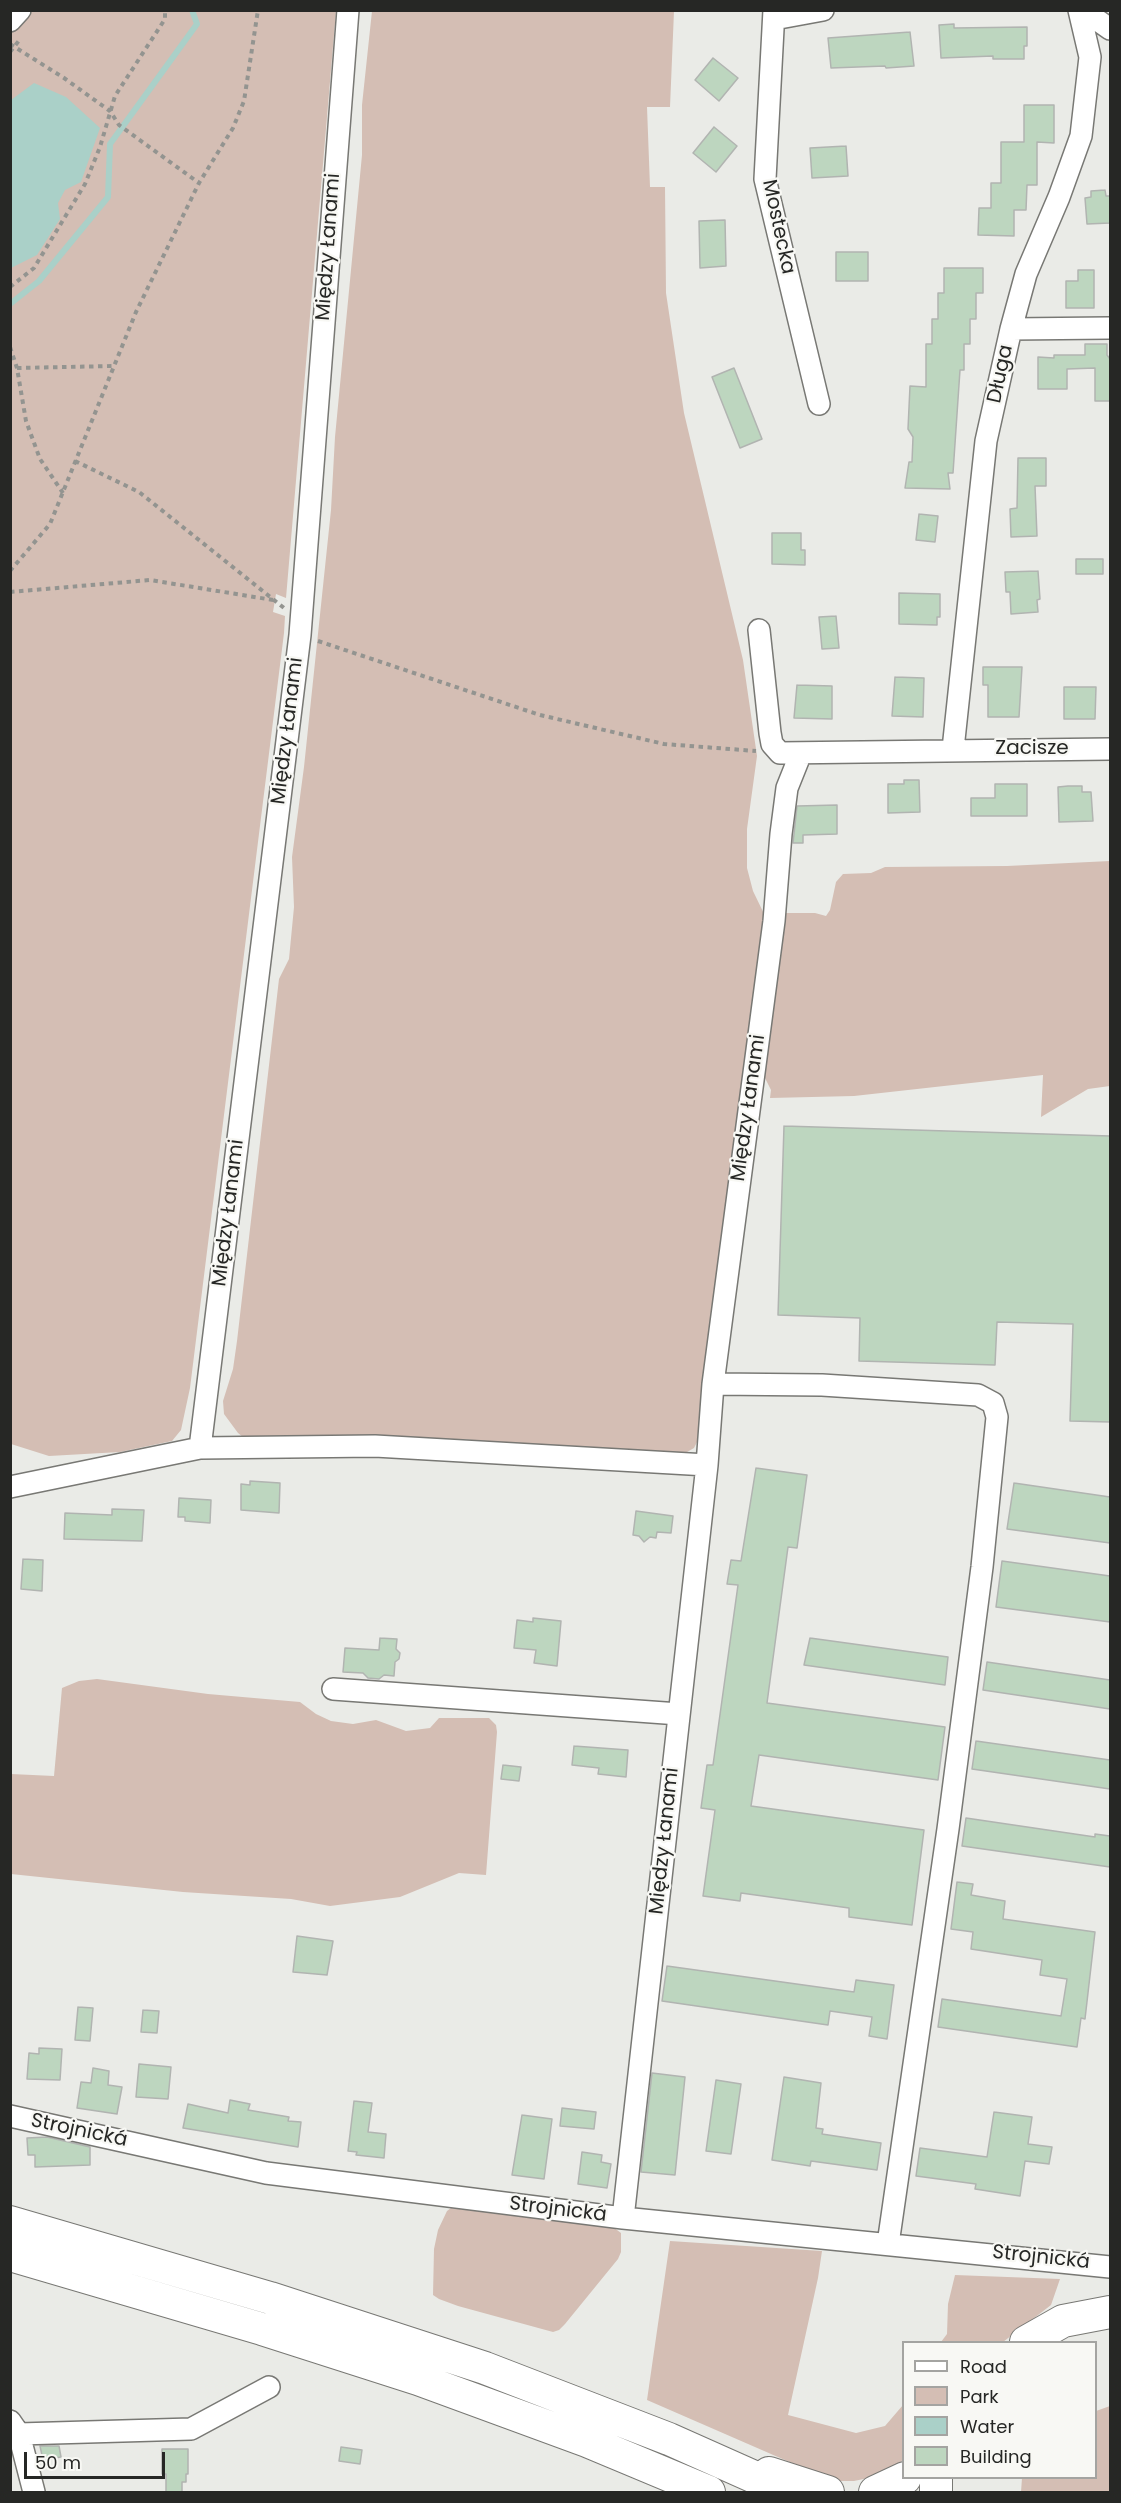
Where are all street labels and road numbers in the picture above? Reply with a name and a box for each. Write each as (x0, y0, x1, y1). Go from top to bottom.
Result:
street label: Między Łanami (312, 172, 346, 322)
street label: Mostecka (756, 178, 800, 276)
street label: Długa (983, 343, 1019, 405)
street label: Między Łanami (267, 656, 309, 806)
street label: Zacisze (995, 737, 1069, 761)
street label: Między Łanami (727, 1033, 771, 1183)
street label: Między Łanami (208, 1138, 250, 1288)
street label: Między Łanami (645, 1766, 685, 1916)
street label: Strojnická (29, 2109, 129, 2153)
street label: Strojnická (508, 2192, 608, 2228)
street label: Strojnická (991, 2241, 1091, 2275)

